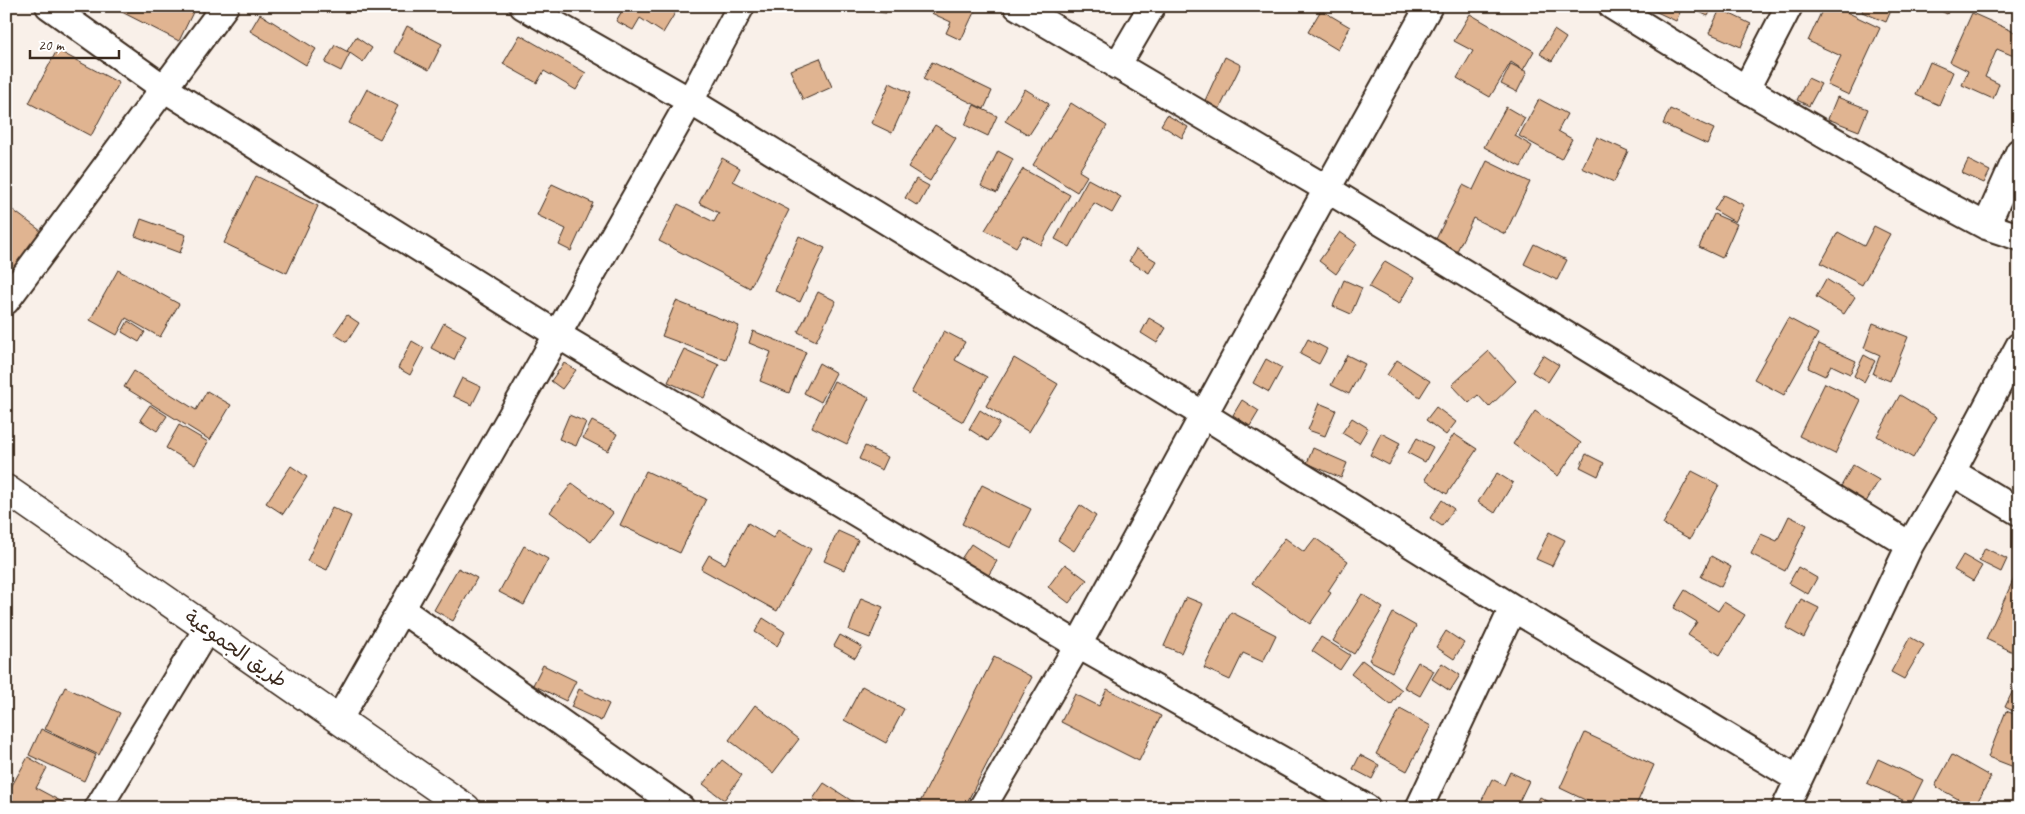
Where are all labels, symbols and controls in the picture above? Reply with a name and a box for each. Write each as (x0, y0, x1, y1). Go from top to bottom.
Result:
scale bar (30, 28, 119, 60)
text: 20 m (38, 36, 65, 55)
street label: طريق الجموعية (180, 604, 292, 694)

